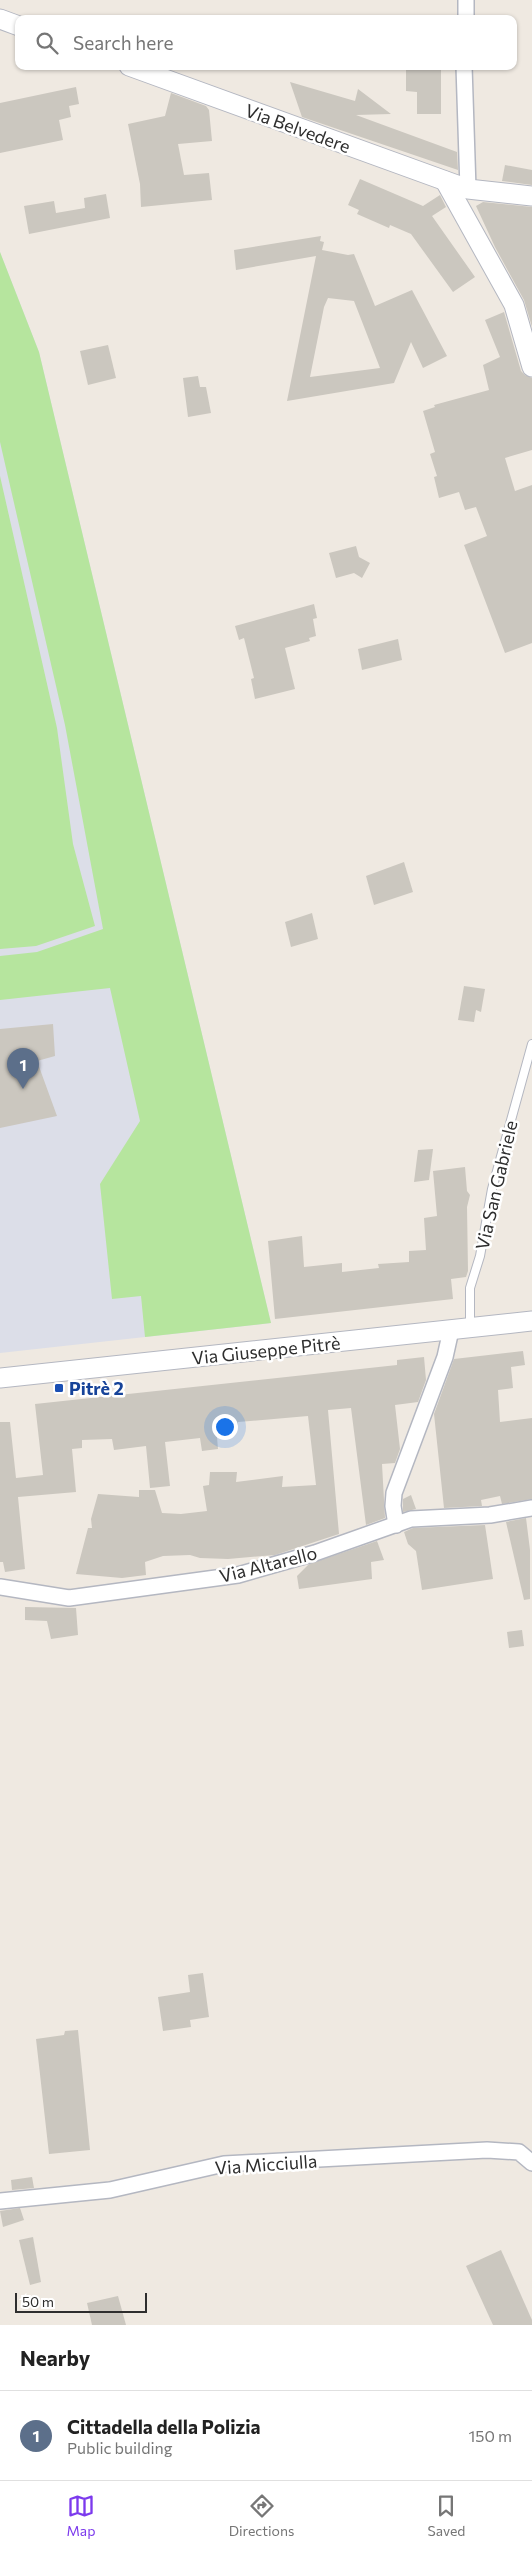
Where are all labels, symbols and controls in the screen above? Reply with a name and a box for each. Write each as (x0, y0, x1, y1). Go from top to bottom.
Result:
search box (15, 15, 517, 70)
icon: search (33, 29, 61, 57)
text: Search here (73, 31, 173, 54)
street label: Via Belvedere (242, 99, 354, 157)
pin: 1 (7, 1048, 39, 1089)
street label: Via San Gabriele (470, 1118, 522, 1252)
street label: Via Giuseppe Pitrè (191, 1331, 341, 1369)
place label: Pitrè 2 (69, 1377, 124, 1399)
marker: Pitrè 2 (53, 1382, 65, 1394)
your location (212, 1414, 238, 1440)
street label: Via Altarello (217, 1541, 319, 1587)
street label: Via Micciulla (214, 2149, 318, 2179)
scale bar (15, 2290, 148, 2313)
text: 50 m (22, 2293, 54, 2310)
text: Nearby (20, 2345, 90, 2370)
text: Cittadella della Polizia (67, 2415, 261, 2438)
text: 1 (32, 2426, 40, 2445)
text: 150 m (469, 2426, 512, 2445)
text: Public building (67, 2438, 172, 2457)
tab: Map (67, 2492, 95, 2539)
tab: Directions (229, 2492, 294, 2539)
tab: Saved (428, 2492, 465, 2539)

